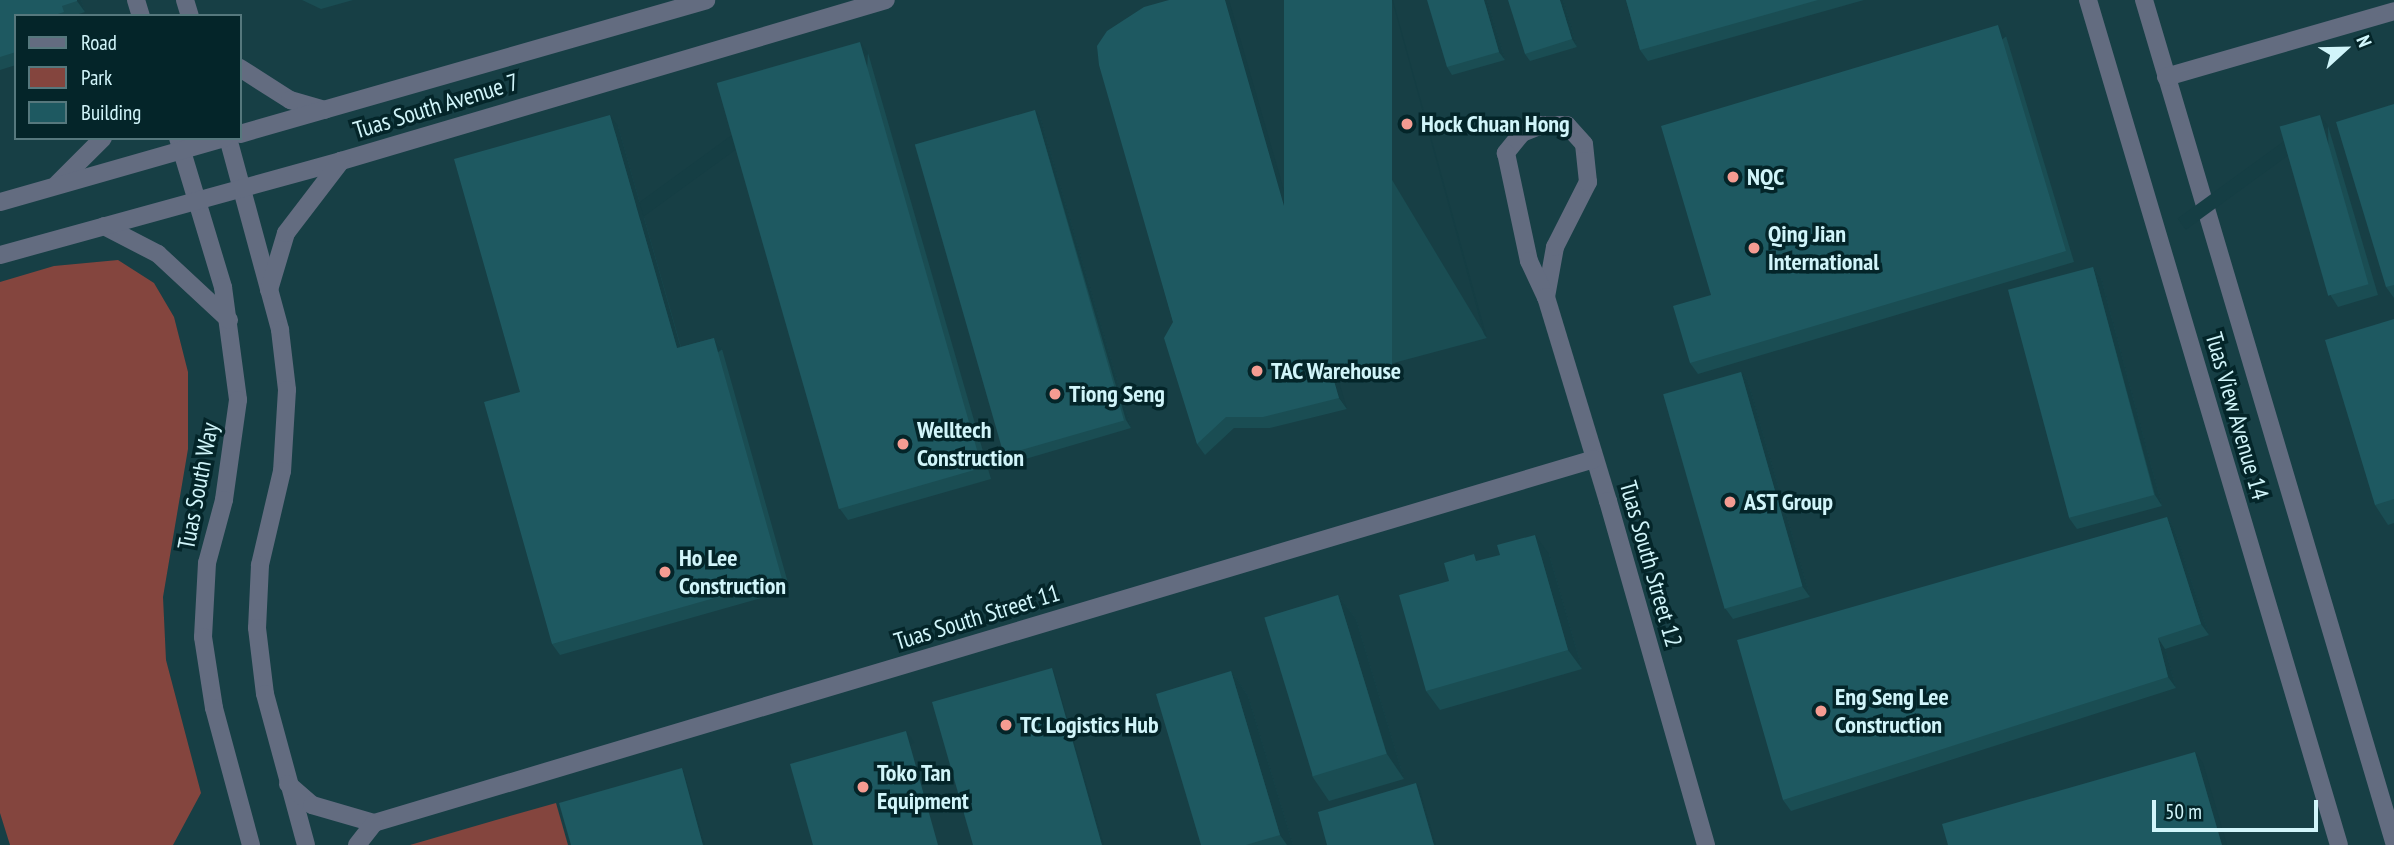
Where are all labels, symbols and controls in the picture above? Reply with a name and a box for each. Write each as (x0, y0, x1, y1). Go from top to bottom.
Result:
legend (14, 14, 242, 140)
north arrow (2310, 14, 2380, 84)
text: Road (81, 29, 117, 56)
text: N (2351, 32, 2378, 50)
text: Park (81, 64, 112, 91)
street label: Tuas South Avenue 7 (350, 67, 522, 145)
text: Building (81, 99, 141, 126)
place label: Hock Chuan Hong (1421, 110, 1571, 138)
marker: Hock Chuan Hong (1399, 116, 1415, 132)
place label: NQC (1747, 163, 1784, 191)
marker: NQC (1725, 169, 1741, 185)
place label: Qing Jian International (1768, 220, 1879, 276)
marker: Qing Jian International (1746, 240, 1762, 256)
street label: Tuas View Avenue 14 (2199, 328, 2275, 504)
place label: TAC Warehouse (1271, 357, 1402, 385)
marker: TAC Warehouse (1249, 363, 1265, 379)
place label: Tiong Seng (1069, 380, 1165, 408)
marker: Tiong Seng (1047, 386, 1063, 402)
place label: Welltech Construction (917, 416, 1024, 472)
street label: Tuas South Way (172, 420, 224, 552)
marker: Welltech Construction (895, 436, 911, 452)
street label: Tuas South Street 12 (1614, 478, 1688, 650)
place label: AST Group (1744, 488, 1834, 516)
marker: AST Group (1722, 494, 1738, 510)
place label: Ho Lee Construction (679, 544, 786, 600)
marker: Ho Lee Construction (657, 564, 673, 580)
street label: Tuas South Street 11 (891, 578, 1063, 656)
place label: Eng Seng Lee Construction (1835, 683, 1949, 739)
marker: Eng Seng Lee Construction (1813, 703, 1829, 719)
place label: TC Logistics Hub (1020, 711, 1159, 739)
marker: TC Logistics Hub (998, 717, 1014, 733)
place label: Toko Tan Equipment (877, 759, 969, 815)
marker: Toko Tan Equipment (855, 779, 871, 795)
scale bar (2156, 786, 2322, 830)
text: 50 m (2165, 798, 2202, 825)

